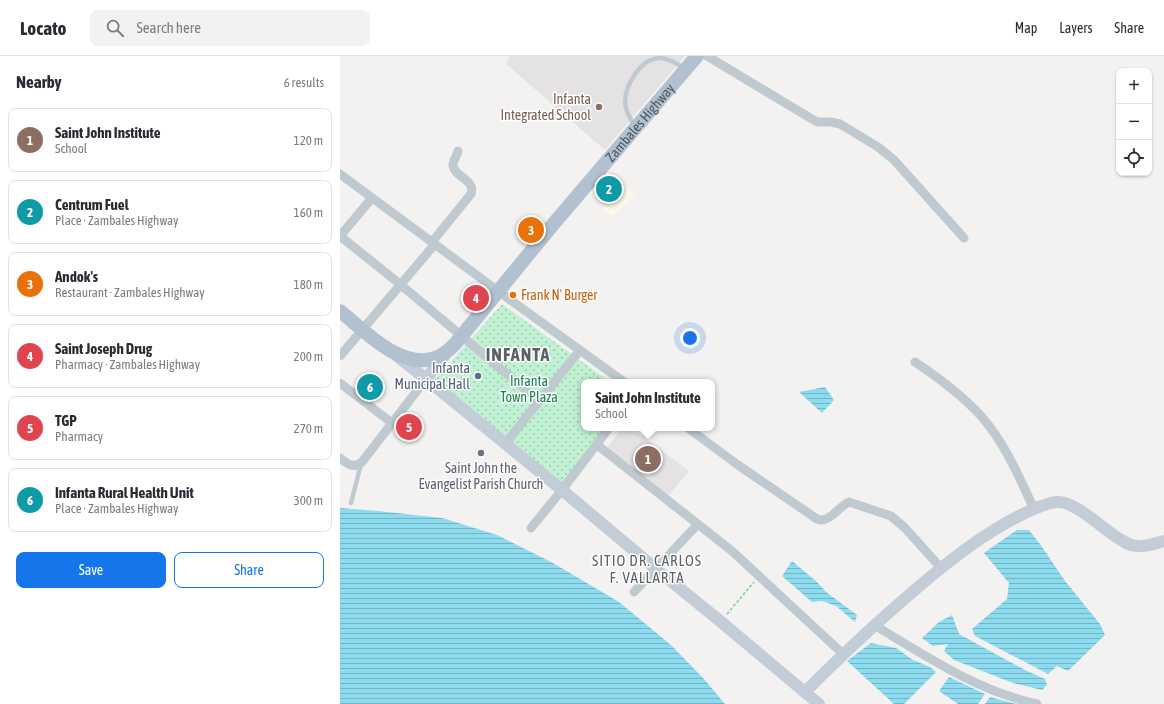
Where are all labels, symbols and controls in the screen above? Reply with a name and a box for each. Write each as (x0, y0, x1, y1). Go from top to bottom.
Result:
search box (90, 10, 370, 46)
text: Locato (20, 17, 66, 39)
icon: search (104, 17, 126, 39)
text: Search here (136, 19, 201, 36)
text: Map (1015, 20, 1037, 36)
text: Layers (1059, 20, 1092, 36)
text: Share (1114, 20, 1144, 36)
map controls (1116, 68, 1152, 176)
button: + (1116, 68, 1152, 104)
text: Nearby (16, 72, 62, 92)
text: 6 results (284, 75, 324, 90)
street label: Zambales Highway (602, 80, 678, 165)
place label: Infanta Integrated School (501, 91, 591, 123)
marker: Infanta Integrated School (594, 102, 604, 112)
button: − (1116, 104, 1152, 140)
text: Saint John Institute (55, 124, 161, 141)
text: 1 (27, 133, 33, 148)
text: 120 m (294, 133, 323, 148)
button: locate (1116, 140, 1152, 176)
text: School (55, 141, 87, 156)
pin: 2 (596, 174, 622, 204)
text: Centrum Fuel (55, 196, 129, 213)
text: 2 (27, 205, 33, 220)
text: 160 m (294, 205, 323, 220)
text: Place · Zambales Highway (55, 213, 178, 228)
pin: 3 (518, 215, 544, 245)
text: Andok's (55, 268, 98, 285)
text: 3 (27, 277, 33, 292)
text: 180 m (294, 277, 323, 292)
pin: 4 (463, 283, 489, 313)
text: Restaurant · Zambales Highway (55, 285, 205, 300)
place label: Frank N' Burger (521, 287, 598, 303)
marker: Frank N' Burger (508, 290, 518, 300)
your location (680, 328, 700, 348)
text: Saint Joseph Drug (55, 340, 152, 357)
district label: INFANTA (486, 344, 550, 365)
text: 4 (27, 349, 33, 364)
text: 200 m (294, 349, 323, 364)
text: Pharmacy · Zambales Highway (55, 357, 200, 372)
place label: Infanta Municipal Hall (395, 360, 470, 392)
marker: Infanta Municipal Hall (473, 371, 483, 381)
pin: 6 (357, 372, 383, 402)
park label: Infanta Town Plaza (500, 373, 558, 405)
popup (581, 379, 715, 431)
text: Saint John Institute (595, 389, 701, 406)
text: School (595, 406, 627, 421)
text: TGP (55, 412, 77, 429)
pin: 5 (396, 412, 422, 442)
text: 5 (27, 421, 33, 436)
text: 270 m (294, 421, 323, 436)
text: Pharmacy (55, 429, 103, 444)
pin: 1 (635, 444, 661, 474)
marker: Saint John the Evangelist Parish Church (476, 448, 486, 458)
place label: Saint John the Evangelist Parish Church (419, 460, 543, 492)
text: Infanta Rural Health Unit (55, 484, 194, 501)
text: 6 (27, 493, 33, 508)
text: 300 m (294, 493, 323, 508)
text: Place · Zambales Highway (55, 501, 178, 516)
button: Save (16, 552, 166, 588)
button: Share (174, 552, 324, 588)
district label: SITIO DR. CARLOS F. VALLARTA (592, 552, 702, 586)

